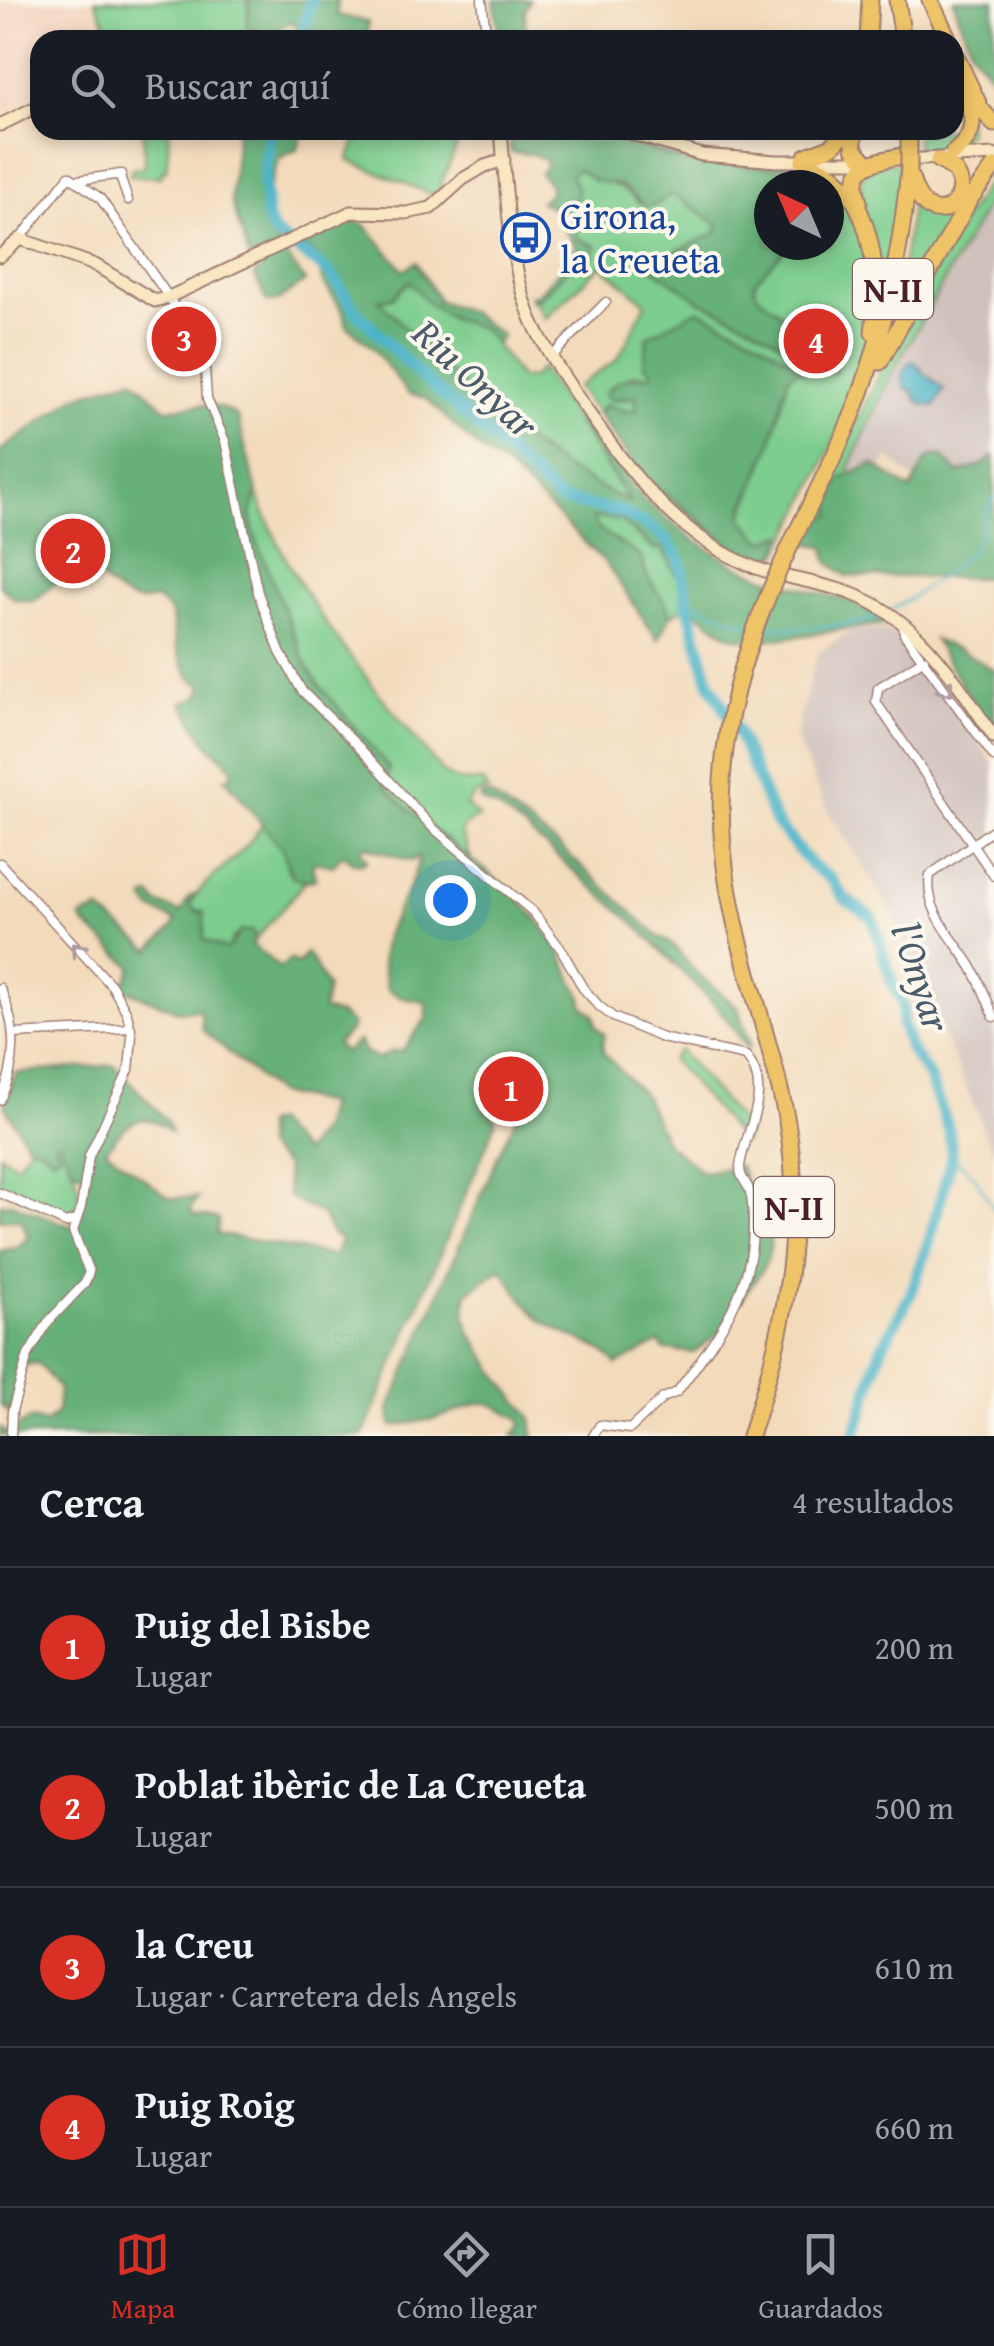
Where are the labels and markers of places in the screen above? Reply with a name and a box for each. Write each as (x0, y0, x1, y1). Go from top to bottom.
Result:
place label: Girona, la Creueta (560, 187, 720, 287)
bus stop icon: Girona, la Creueta (499, 211, 551, 263)
pin: 3 (152, 302, 216, 376)
pin: 4 (784, 304, 848, 378)
pin: 2 (40, 514, 106, 588)
pin: 1 (478, 1052, 544, 1126)

